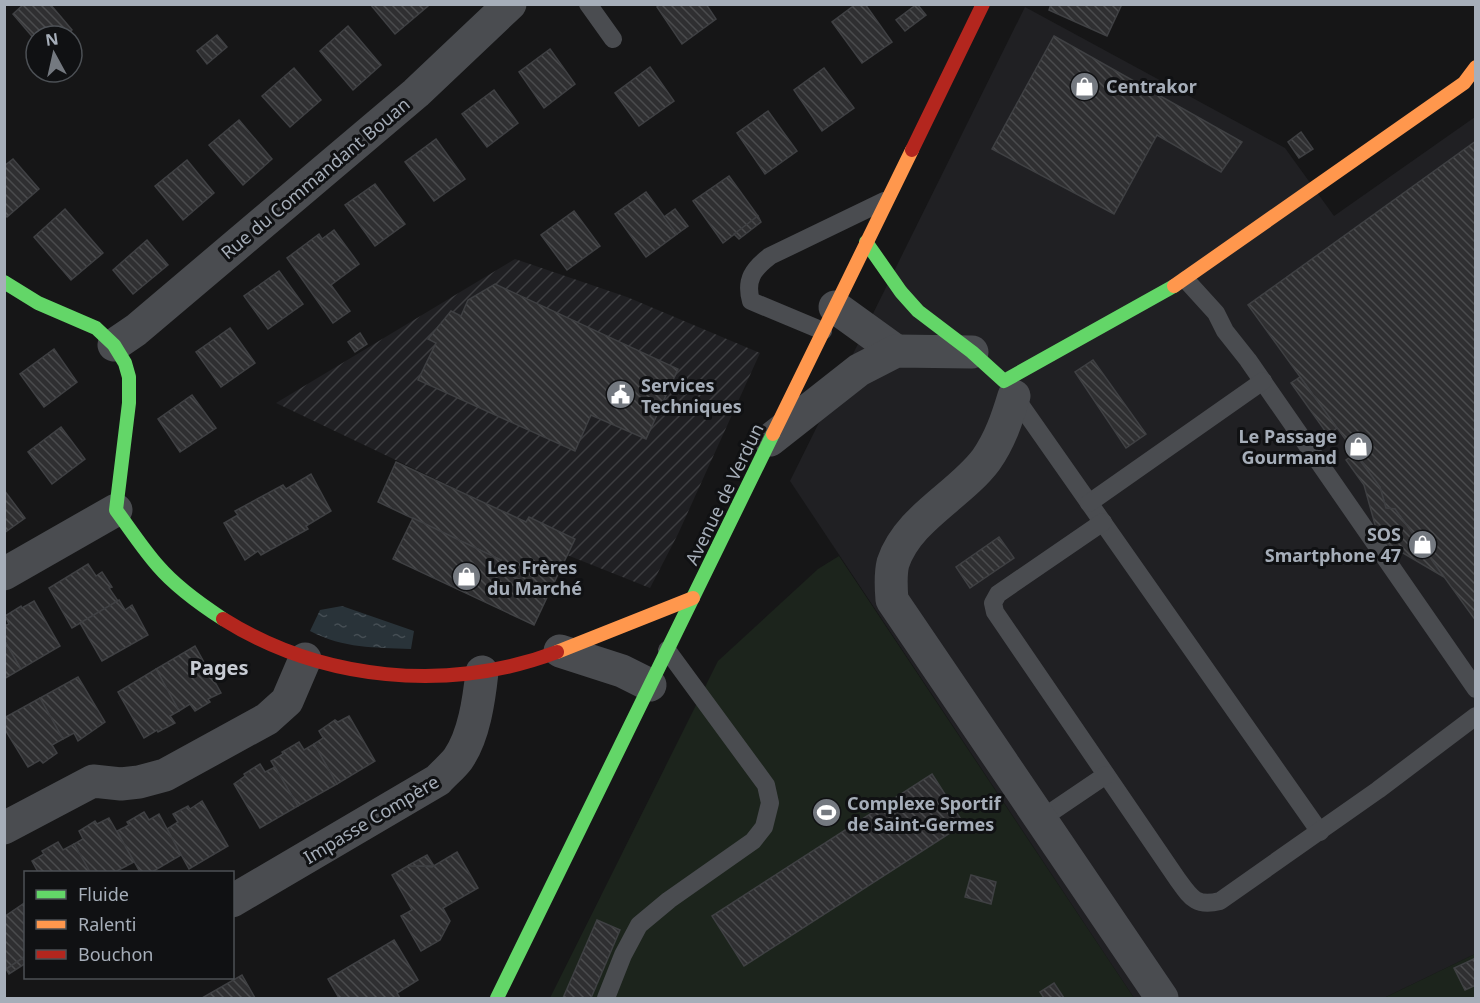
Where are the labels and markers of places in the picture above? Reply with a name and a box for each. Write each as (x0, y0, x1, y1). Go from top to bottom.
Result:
shop icon: Centrakor (1069, 70, 1101, 102)
place label: Centrakor (1106, 74, 1197, 98)
place label: Services Techniques (641, 373, 742, 418)
public building icon: Services Techniques (604, 379, 636, 411)
place label: Le Passage Gourmand (1239, 424, 1337, 469)
shop icon: Le Passage Gourmand (1342, 430, 1374, 462)
place label: SOS Smartphone 47 (1265, 522, 1401, 567)
shop icon: SOS Smartphone 47 (1406, 528, 1438, 560)
place label: Les Frères du Marché (487, 555, 582, 600)
shop icon: Les Frères du Marché (450, 561, 482, 593)
place label: Complexe Sportif de Saint-Germes (847, 791, 1002, 836)
sports icon: Complexe Sportif de Saint-Germes (810, 797, 842, 829)

